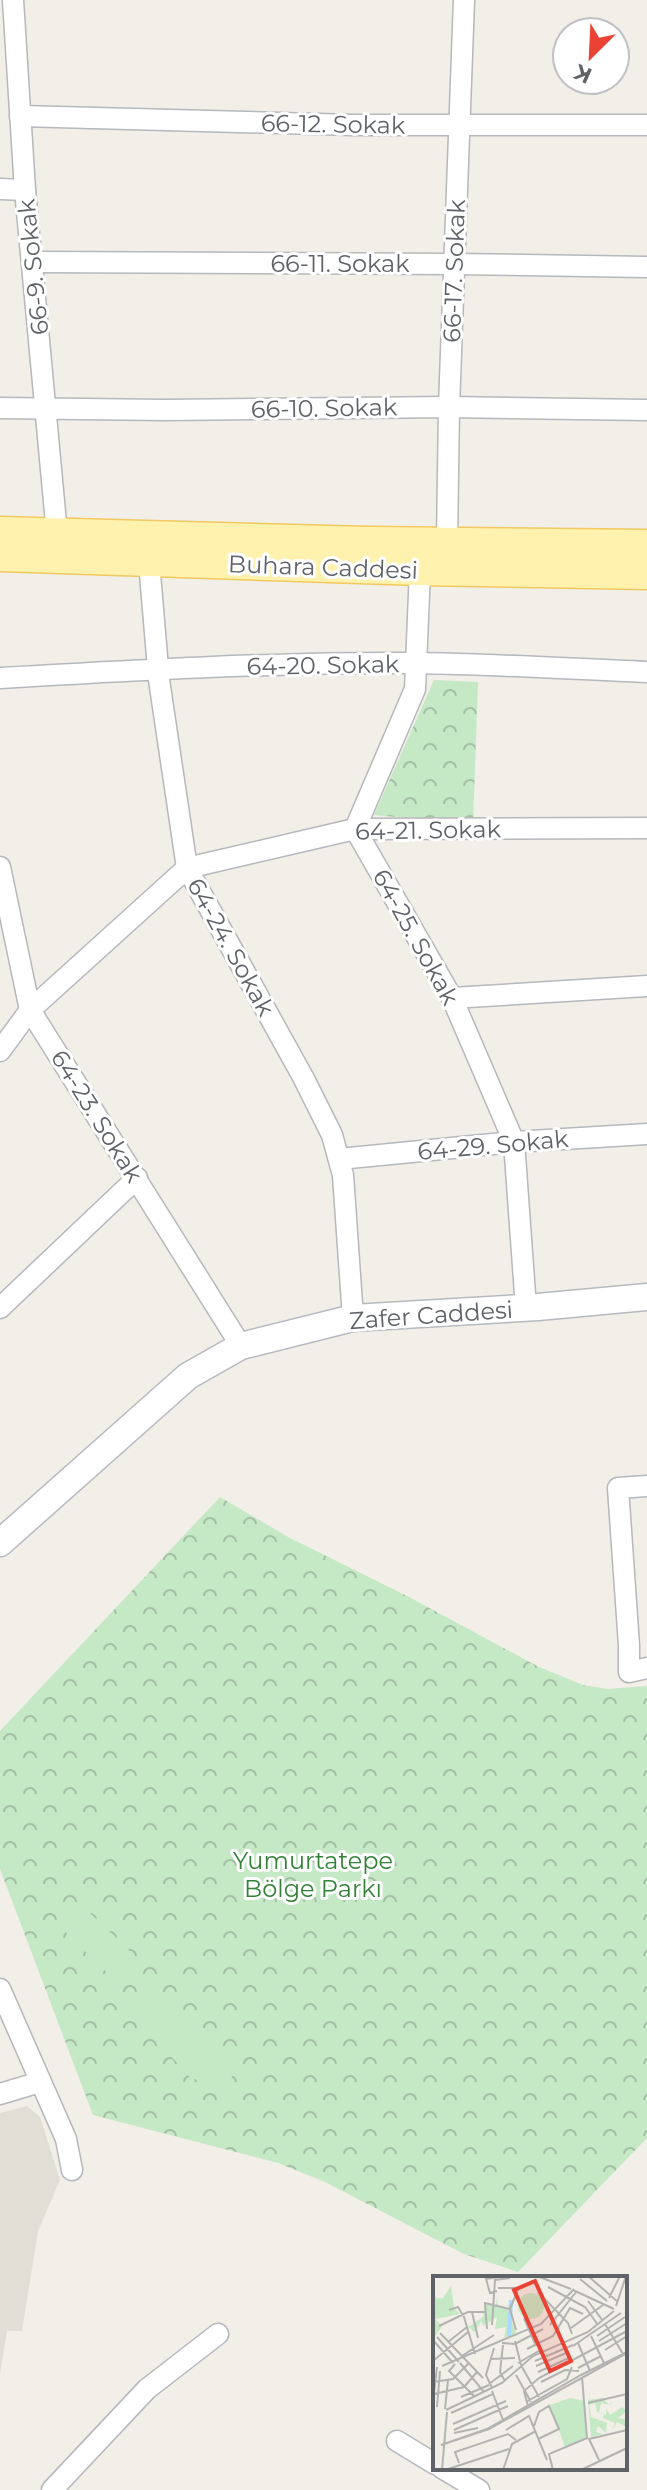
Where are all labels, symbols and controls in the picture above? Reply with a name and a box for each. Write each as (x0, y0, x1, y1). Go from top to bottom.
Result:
north arrow (551, 16, 631, 96)
text: K (569, 58, 596, 89)
street label: 66-12. Sokak (261, 108, 406, 140)
street label: 66-9. Sokak (11, 197, 55, 336)
street label: 66-17. Sokak (437, 198, 471, 343)
street label: 66-11. Sokak (270, 249, 410, 278)
street label: 66-10. Sokak (251, 392, 398, 424)
street label: Buhara Caddesi (228, 549, 418, 585)
street label: 64-20. Sokak (246, 649, 400, 681)
street label: 64-21. Sokak (355, 814, 502, 846)
street label: 64-25. Sokak (367, 864, 466, 1010)
street label: 64-24. Sokak (181, 873, 281, 1021)
street label: 64-23. Sokak (45, 1044, 150, 1188)
street label: 64-29. Sokak (416, 1124, 570, 1166)
street label: Zafer Caddesi (348, 1295, 514, 1335)
park label: Yumurtatepe Bölge Parkı (233, 1846, 393, 1903)
inset map (433, 2276, 627, 2470)

